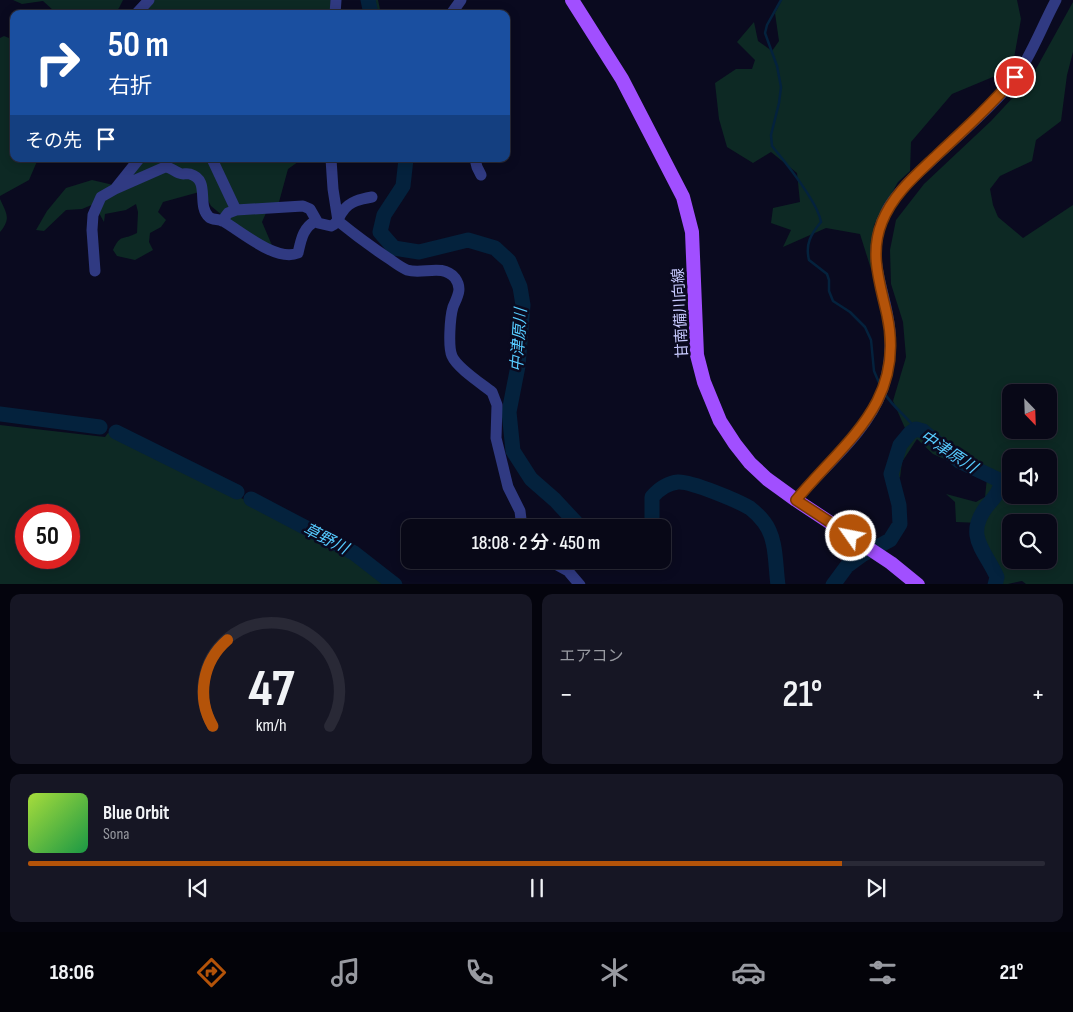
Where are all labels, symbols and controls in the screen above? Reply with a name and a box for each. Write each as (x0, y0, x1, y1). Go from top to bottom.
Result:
text: 50 m (108, 24, 169, 67)
icon: right (25, 30, 90, 95)
pin (994, 56, 1036, 98)
icon: arrive (1001, 63, 1029, 91)
text: 右折 (108, 73, 152, 100)
icon: arrive (92, 125, 120, 153)
text: その先 (25, 130, 82, 153)
street label: 甘南備川向線 (669, 268, 692, 358)
water label: 中津原川 (508, 306, 531, 373)
north arrow (1002, 384, 1058, 439)
map controls (1002, 384, 1057, 569)
water label: 中津原川 (916, 427, 982, 479)
button: sound (1002, 449, 1057, 504)
speed limit sign: 50 (15, 504, 80, 569)
position arrow (824, 509, 876, 561)
button: search (1002, 514, 1057, 569)
water label: 草野川 (300, 520, 353, 560)
text: 18:08 · 2 分 · 450 m (472, 532, 600, 555)
text: エアコン (560, 647, 624, 666)
text: 47 (248, 658, 294, 721)
text: 21° (782, 672, 822, 717)
text: − (560, 678, 573, 711)
text: + (1031, 678, 1045, 711)
text: km/h (255, 715, 286, 736)
text: Blue Orbit (103, 802, 169, 825)
text: Sona (103, 825, 130, 844)
icon: previous (184, 874, 212, 902)
icon: pause (523, 874, 551, 902)
icon: next (862, 874, 890, 902)
icon: directions (194, 955, 229, 990)
icon: music (328, 955, 363, 990)
icon: phone (462, 955, 497, 990)
icon: climate (597, 955, 632, 990)
icon: car (731, 955, 766, 990)
icon: filters (865, 955, 900, 990)
text: 18:06 (50, 959, 94, 986)
text: 21° (999, 959, 1023, 986)

